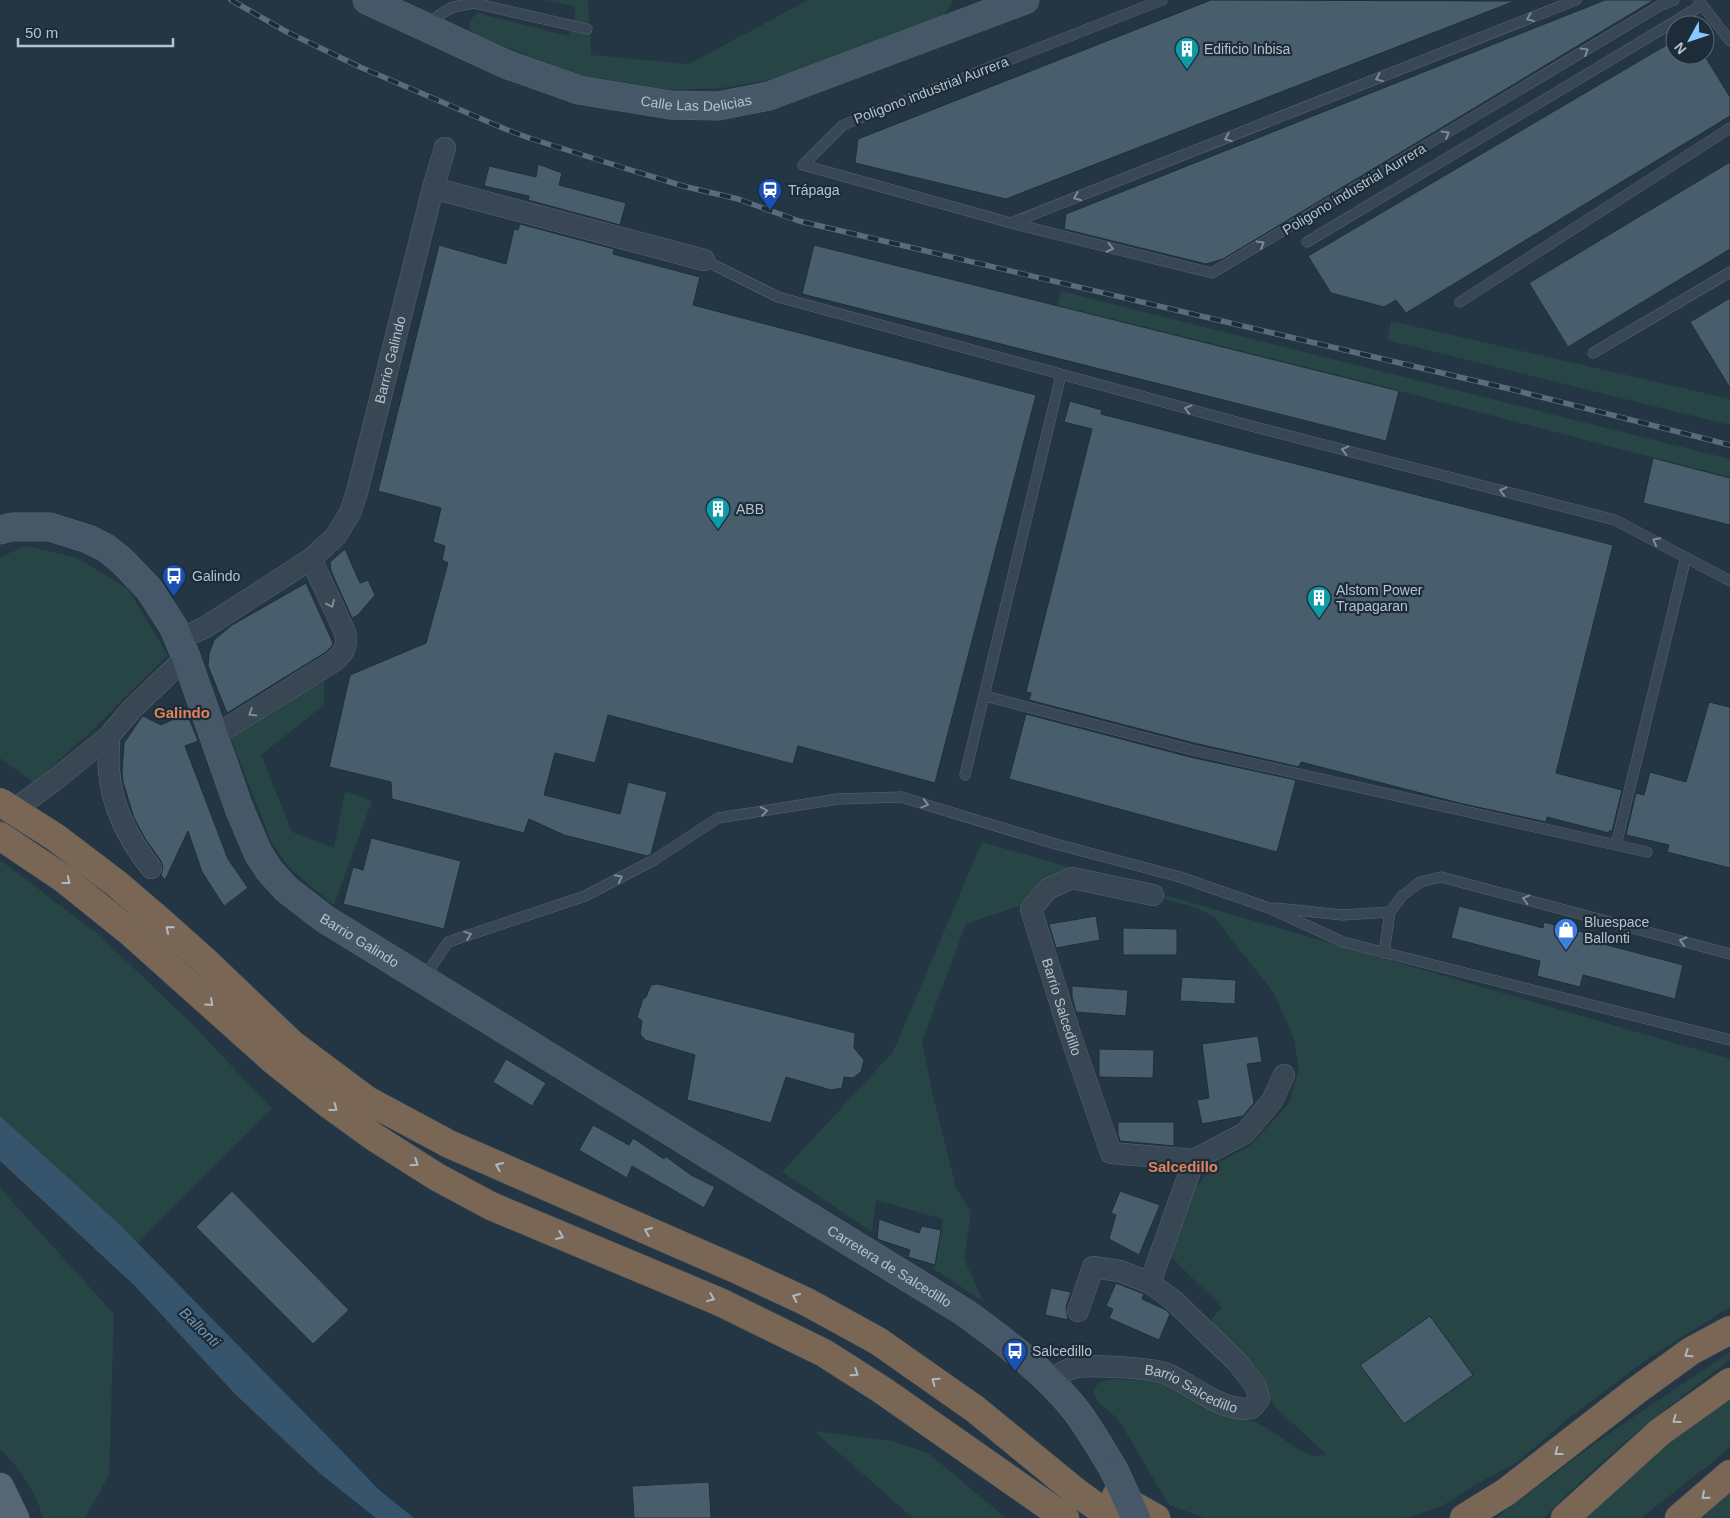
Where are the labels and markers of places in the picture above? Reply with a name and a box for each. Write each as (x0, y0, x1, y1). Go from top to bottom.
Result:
building icon: Edificio Inbisa (1174, 36, 1200, 70)
place label: Edificio Inbisa (1204, 41, 1291, 57)
station icon: Trápaga (757, 177, 783, 211)
place label: Trápaga (788, 182, 840, 198)
building icon: ABB (705, 496, 731, 530)
place label: ABB (736, 501, 764, 517)
bus stop icon: Galindo (161, 563, 187, 597)
place label: Galindo (192, 568, 240, 584)
place label: Alstom Power Trapagaran (1336, 582, 1423, 614)
building icon: Alstom Power Trapagaran (1306, 585, 1332, 619)
place label: Bluespace Ballonti (1584, 914, 1650, 946)
shop icon: Bluespace Ballonti (1553, 917, 1579, 951)
bus stop icon: Salcedillo (1002, 1338, 1028, 1372)
place label: Salcedillo (1032, 1343, 1092, 1359)

